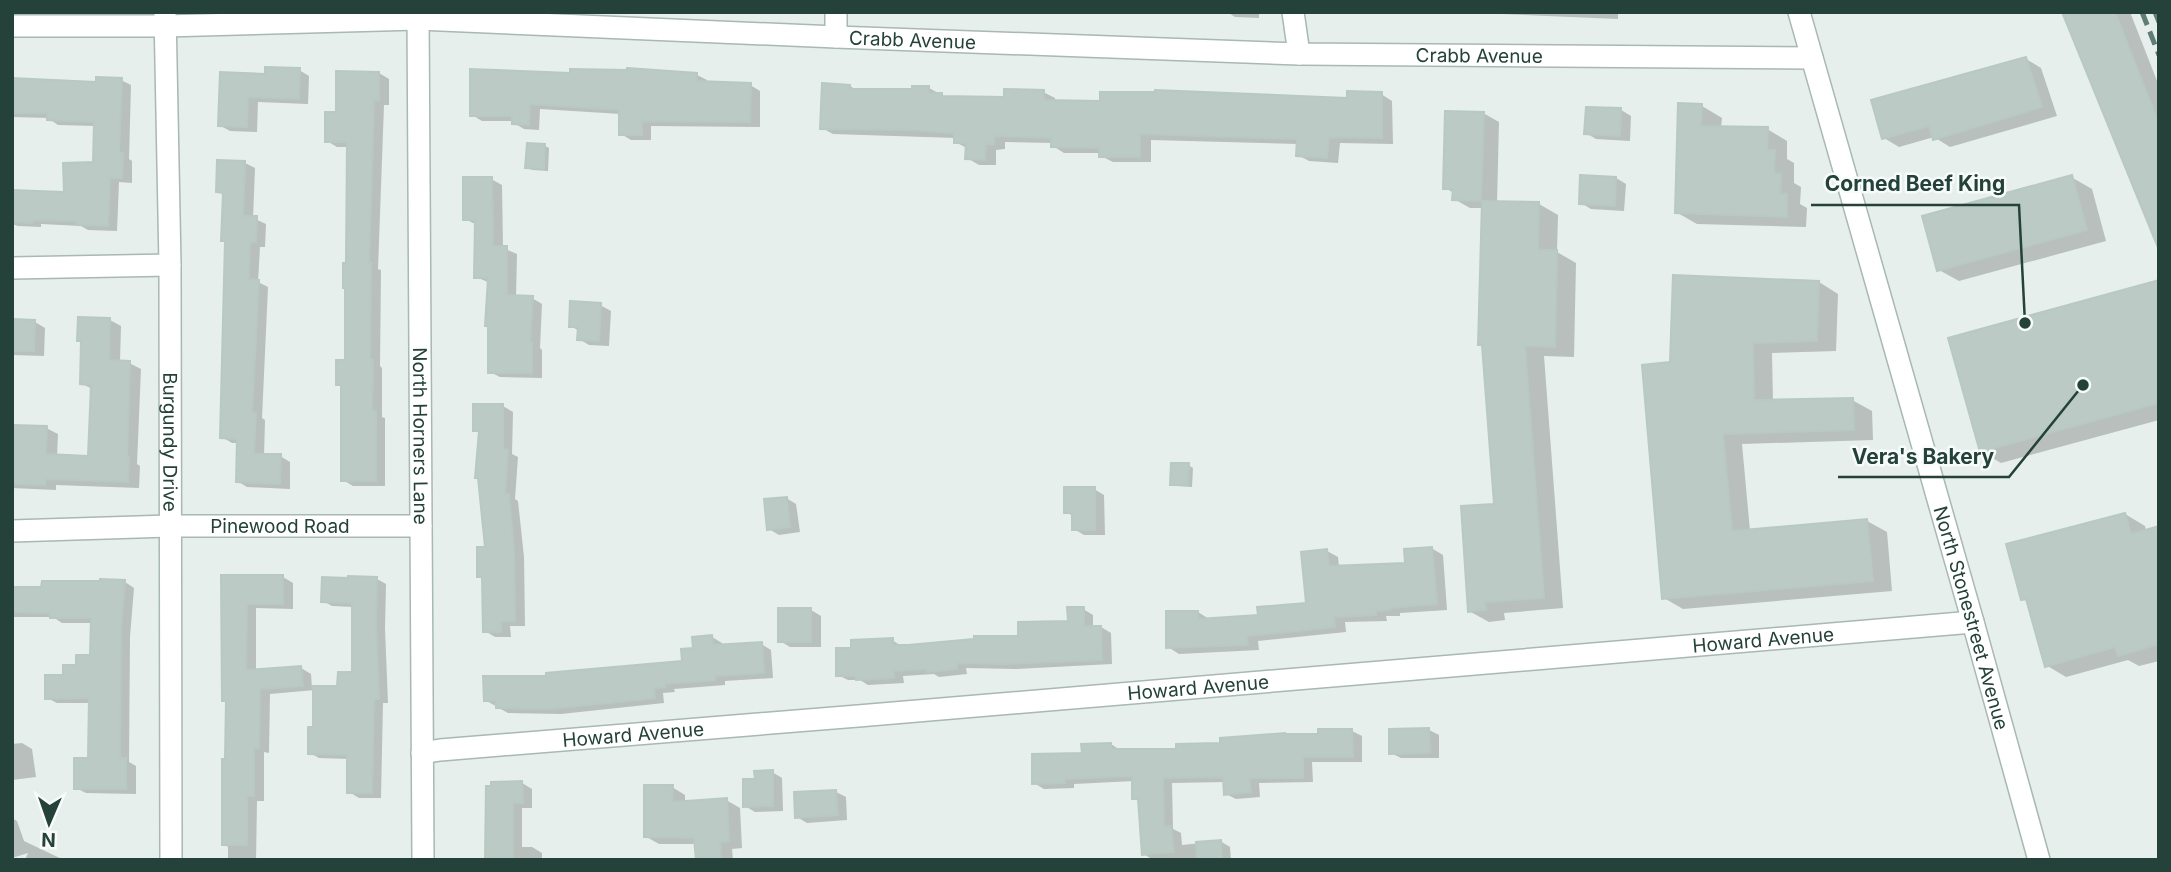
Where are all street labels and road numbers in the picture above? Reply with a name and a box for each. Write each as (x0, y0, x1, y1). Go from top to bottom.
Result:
street label: Crabb Avenue (849, 26, 976, 54)
street label: Crabb Avenue (1416, 44, 1543, 68)
street label: North Horners Lane (408, 347, 432, 525)
street label: Burgundy Drive (158, 372, 181, 512)
street label: North Stonestreet Avenue (1929, 503, 2013, 733)
street label: Pinewood Road (210, 515, 350, 538)
street label: Howard Avenue (1691, 623, 1835, 658)
street label: Howard Avenue (1126, 670, 1270, 705)
street label: Howard Avenue (561, 718, 705, 752)

